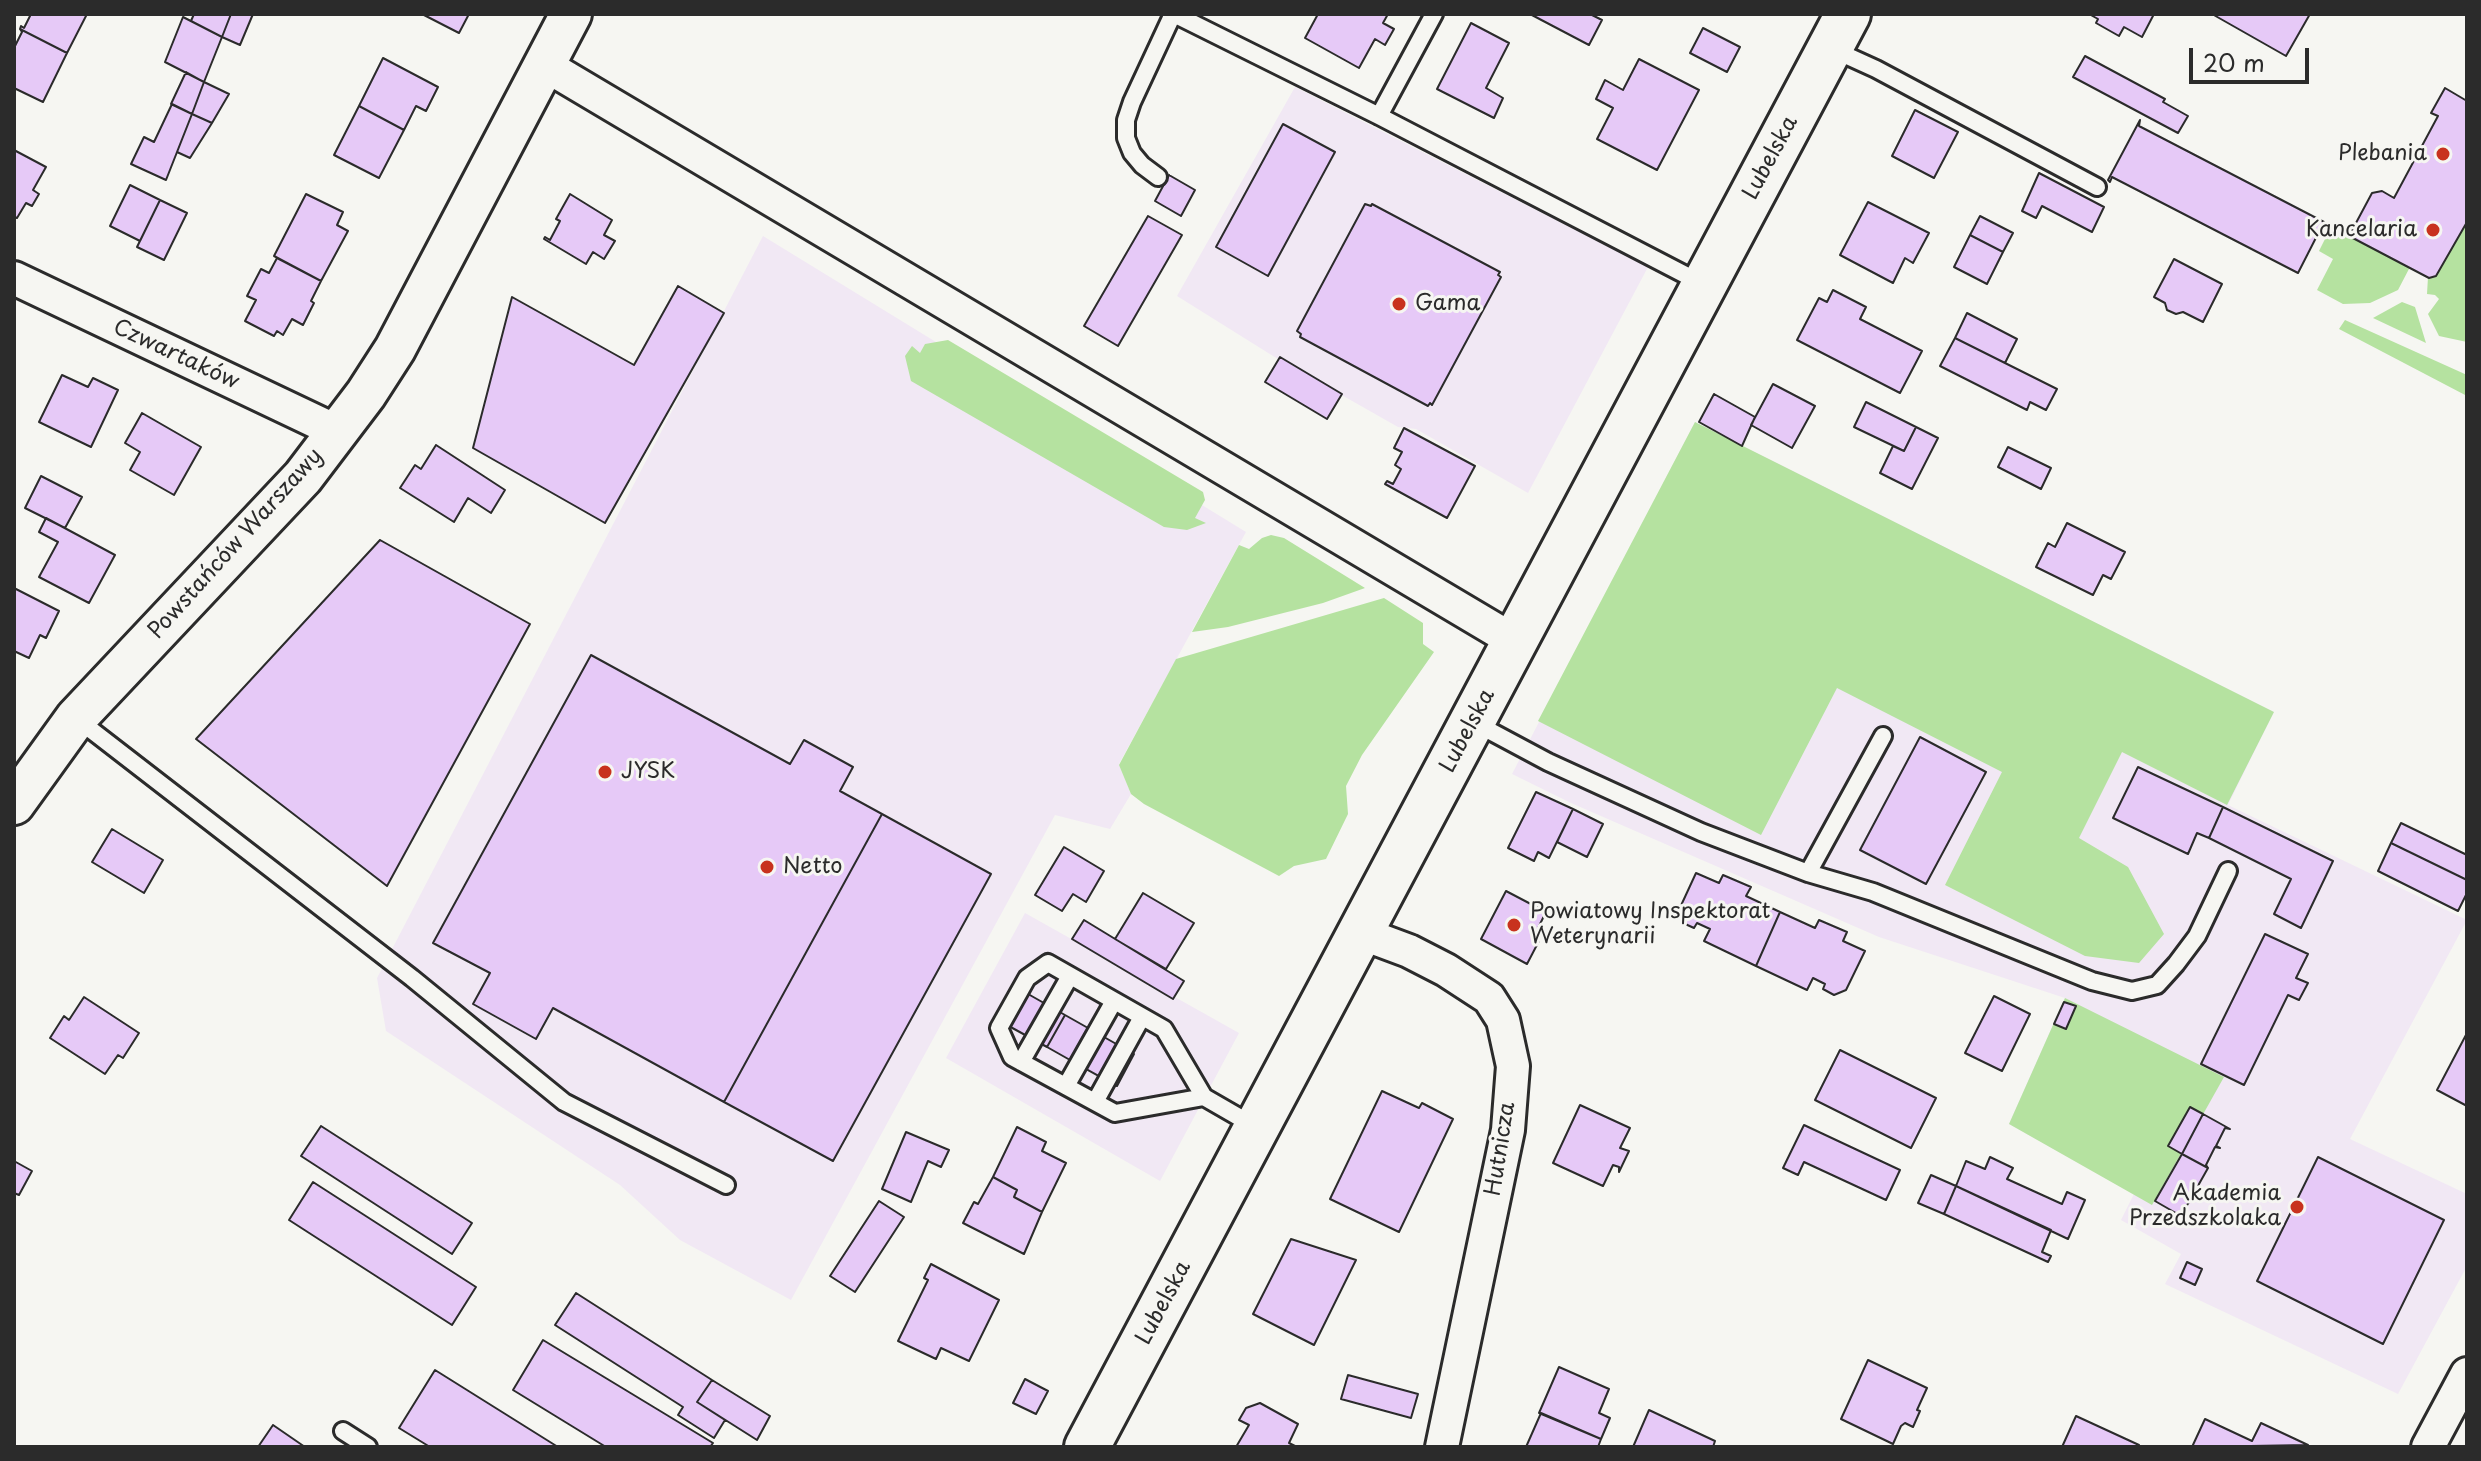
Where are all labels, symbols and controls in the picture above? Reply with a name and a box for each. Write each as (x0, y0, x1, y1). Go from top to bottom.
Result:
scale bar (2193, 32, 2313, 82)
text: 20 m (2203, 44, 2265, 80)
street label: Lubelska (1738, 112, 1804, 204)
place label: Plebania (2338, 141, 2427, 167)
marker: Plebania (2434, 145, 2452, 163)
place label: Kancelaria (2306, 217, 2417, 243)
marker: Kancelaria (2424, 221, 2442, 239)
place label: Gama (1415, 291, 1480, 317)
marker: Gama (1390, 295, 1408, 313)
street label: Czwartaków (109, 314, 243, 396)
street label: Powstańców Warszawy (144, 443, 328, 645)
street label: Lubelska (1435, 685, 1501, 777)
place label: JYSK (621, 759, 675, 785)
marker: JYSK (596, 763, 614, 781)
place label: Netto (783, 854, 843, 880)
marker: Netto (758, 858, 776, 876)
place label: Powiatowy Inspektorat Weterynarii (1530, 899, 1770, 950)
marker: Powiatowy Inspektorat Weterynarii (1505, 916, 1523, 934)
street label: Hutnicza (1481, 1100, 1521, 1198)
place label: Akademia Przedszkolaka (2129, 1181, 2281, 1232)
marker: Akademia Przedszkolaka (2288, 1198, 2306, 1216)
street label: Lubelska (1131, 1257, 1197, 1349)

